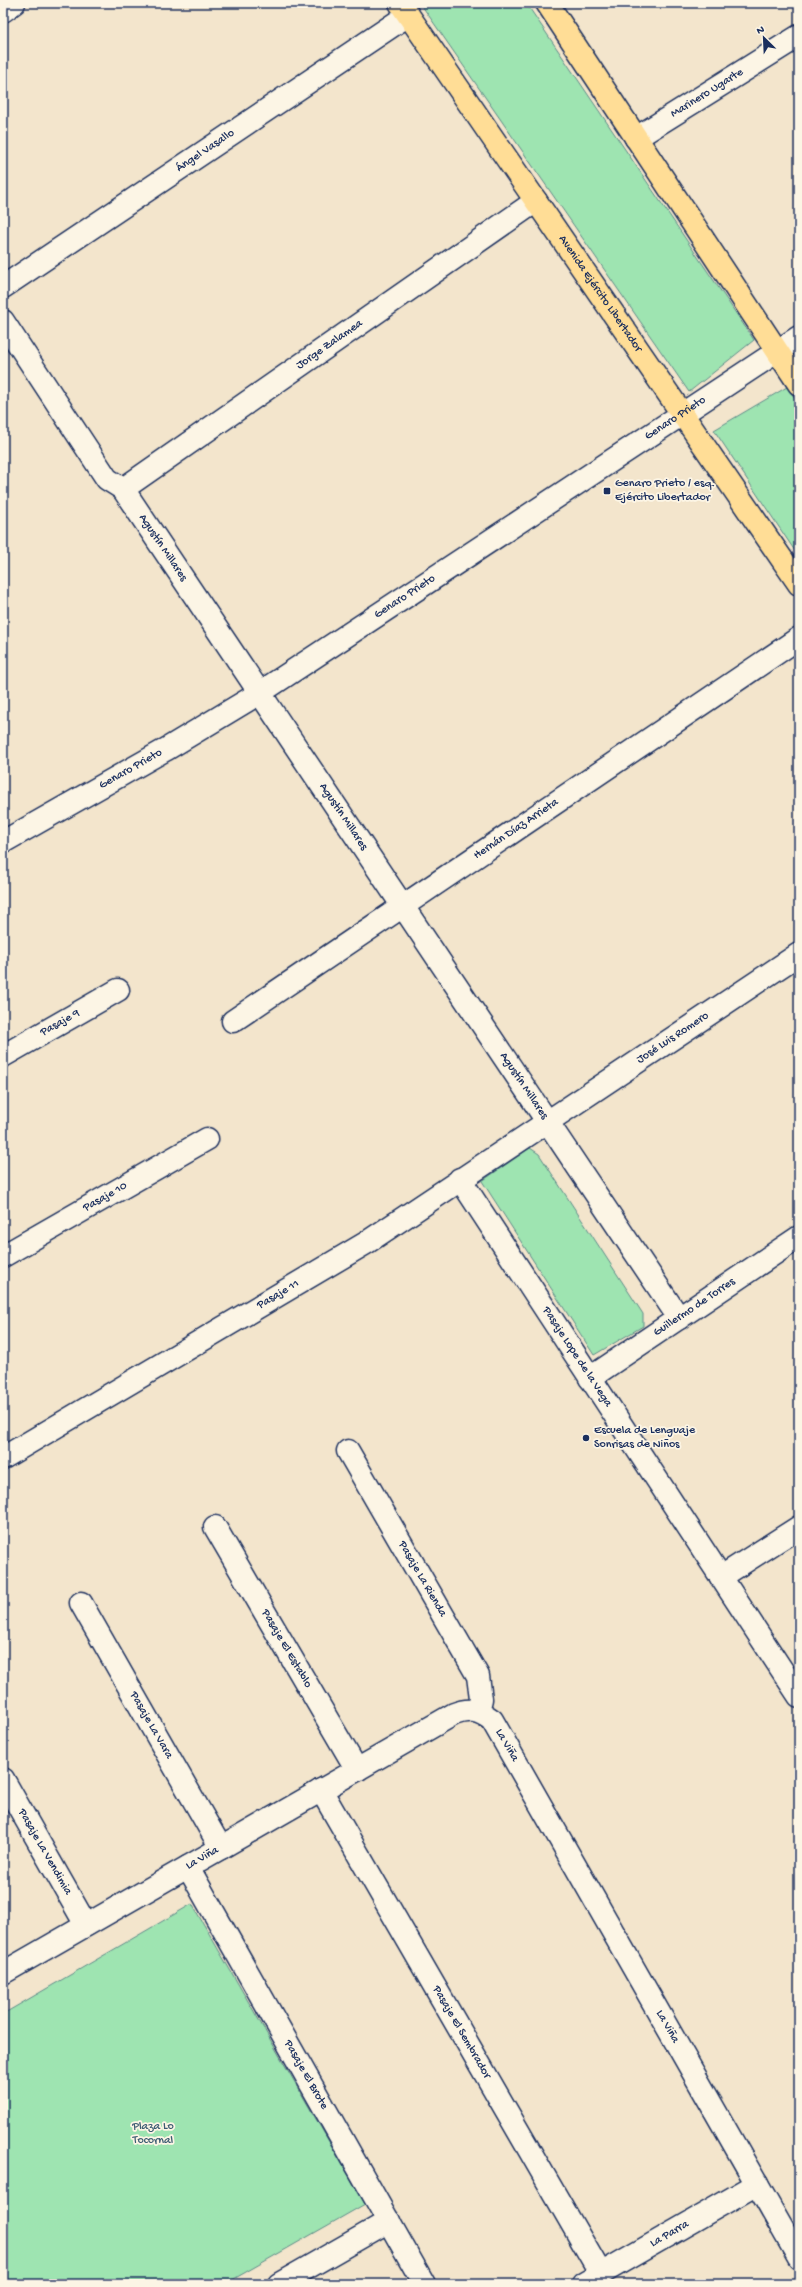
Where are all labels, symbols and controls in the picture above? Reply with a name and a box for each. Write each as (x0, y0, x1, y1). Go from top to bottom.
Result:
north arrow (744, 18, 784, 58)
text: N (755, 24, 766, 38)
street label: Marinero Ugarte (668, 65, 747, 121)
street label: Ángel Vasallo (174, 126, 237, 176)
street label: Avenida Ejército Libertador (555, 233, 646, 356)
street label: Jorge Zalamea (294, 317, 366, 373)
street label: Genaro Prieto (642, 393, 709, 444)
place label: Genaro Prieto / esq. Ejército Libertador (615, 477, 715, 505)
marker: Genaro Prieto / esq. Ejército Libertador (602, 486, 612, 496)
street label: Agustín Millares (135, 512, 190, 585)
street label: Genaro Prieto (372, 572, 438, 622)
street label: Genaro Prieto (97, 746, 165, 793)
street label: Agustín Millares (316, 781, 371, 854)
street label: Hernán Díaz Arrieta (471, 795, 562, 863)
street label: Pasaje 9 (37, 1006, 82, 1040)
street label: José Luis Romero (634, 1009, 712, 1067)
street label: Agustín Millares (496, 1050, 551, 1123)
street label: Pasaje 10 (80, 1179, 130, 1216)
street label: Guillermo de Torres (651, 1275, 738, 1340)
street label: Pasaje 11 (254, 1277, 302, 1313)
street label: Pasaje Lope de la Vega (538, 1303, 615, 1410)
place label: Escuela de Lenguaje Sonrisas de Niños (594, 1424, 696, 1452)
marker: Escuela de Lenguaje Sonrisas de Niños (581, 1433, 591, 1443)
street label: Pasaje La Rienda (394, 1538, 450, 1620)
street label: Pasaje El Establo (257, 1606, 315, 1691)
street label: Pasaje La Vara (126, 1688, 176, 1762)
street label: La Viña (492, 1726, 522, 1765)
street label: Pasaje La Vendimia (14, 1806, 75, 1898)
street label: La Viña (184, 1843, 222, 1873)
street label: Pasaje El Sembrador (428, 1983, 494, 2083)
street label: La Viña (652, 2008, 682, 2046)
street label: Pasaje El Brote (280, 2037, 331, 2113)
park label: Plaza Lo Tocornal (131, 2120, 174, 2148)
street label: La Parra (648, 2217, 692, 2251)

